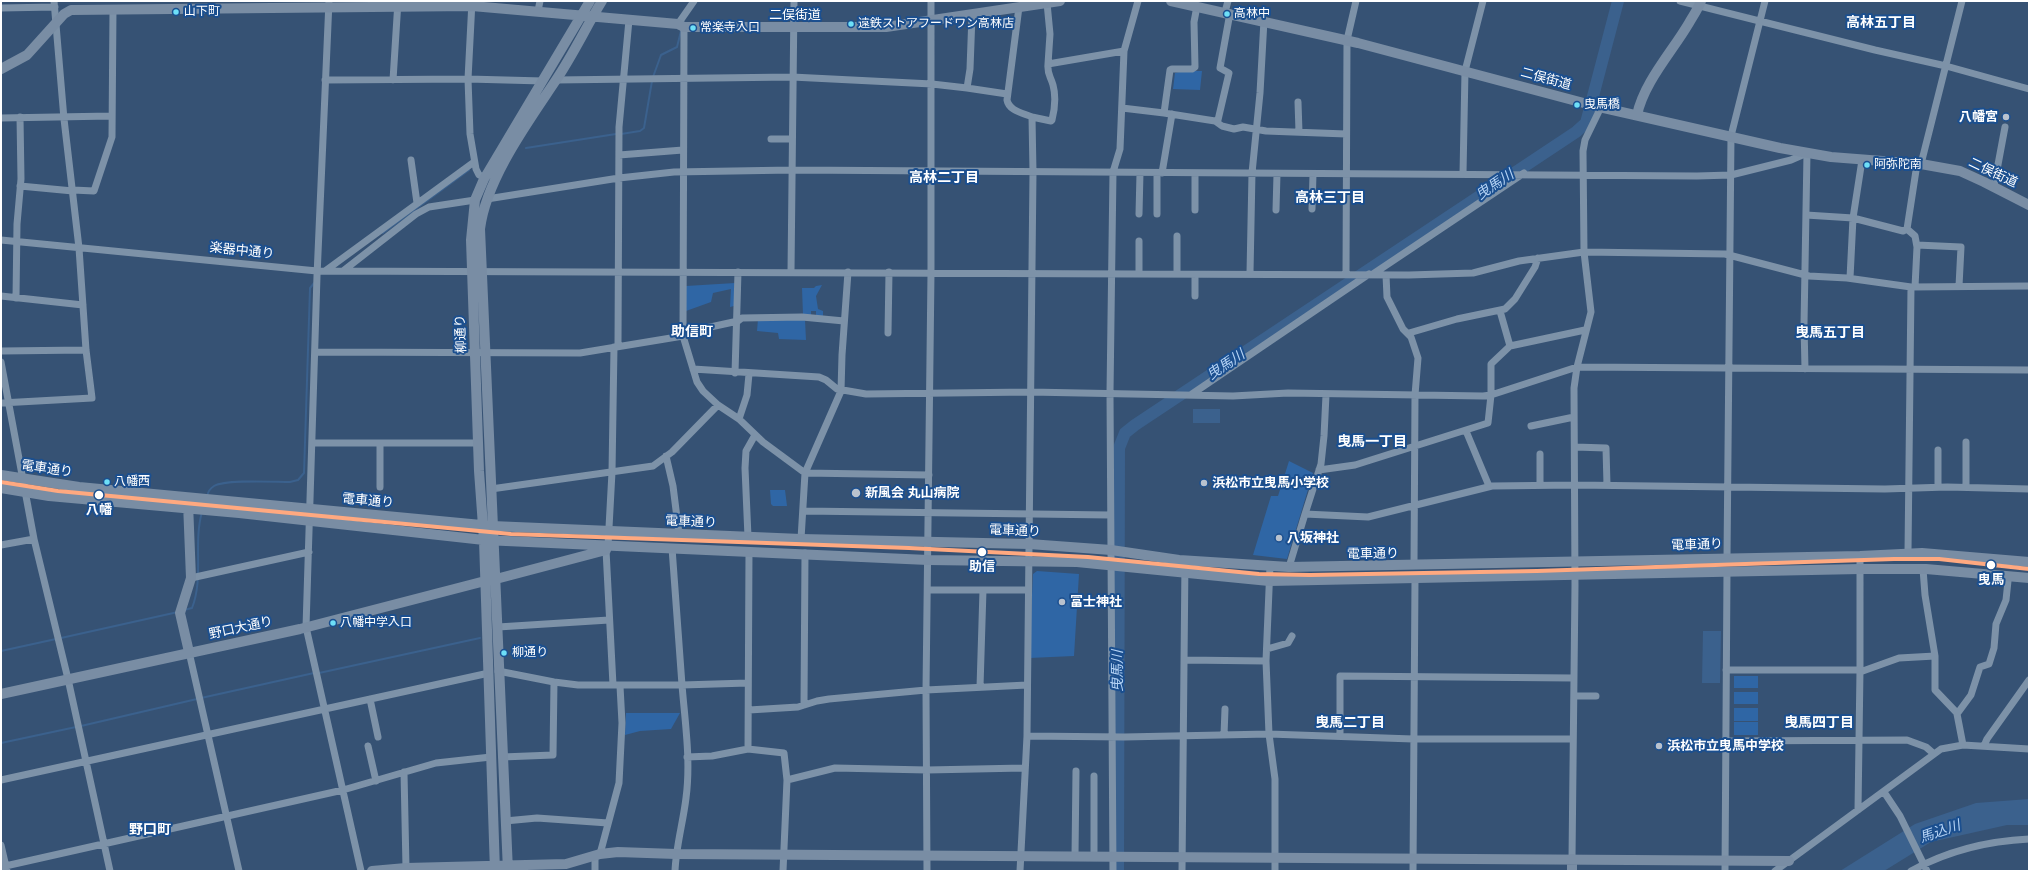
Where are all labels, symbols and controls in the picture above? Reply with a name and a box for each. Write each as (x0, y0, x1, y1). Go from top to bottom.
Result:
place label: 山下町 (184, 5, 220, 19)
marker: 山下町 (171, 7, 181, 17)
street label: 二俣街道 (769, 7, 821, 23)
place label: 高林中 (1234, 7, 1270, 21)
marker: 高林中 (1222, 9, 1232, 19)
district label: 高林五丁目 (1846, 15, 1916, 31)
place label: 遠鉄ストアフードワン高林店 (858, 17, 1014, 31)
marker: 遠鉄ストアフードワン高林店 (846, 19, 856, 29)
place label: 常楽寺入口 (700, 21, 760, 35)
marker: 常楽寺入口 (688, 23, 698, 33)
street label: 二俣街道 (1519, 65, 1573, 93)
place label: 曳馬橋 (1584, 98, 1620, 112)
marker: 曳馬橋 (1572, 100, 1582, 110)
place label: 八幡宮 (1959, 109, 1998, 125)
marker: 八幡宮 (2001, 112, 2011, 122)
street label: 二俣街道 (1966, 155, 2020, 191)
place label: 阿弥陀南 (1874, 158, 1922, 172)
marker: 阿弥陀南 (1862, 160, 1872, 170)
water label: 曳馬川 (1473, 166, 1517, 204)
district label: 高林二丁目 (909, 170, 979, 186)
district label: 高林三丁目 (1295, 190, 1365, 206)
street label: 楽器中通り (209, 240, 275, 262)
street label: 柳通り (453, 314, 469, 354)
district label: 助信町 (671, 324, 713, 340)
district label: 曳馬五丁目 (1795, 325, 1865, 341)
water label: 曳馬川 (1204, 346, 1248, 384)
district label: 曳馬一丁目 (1337, 434, 1407, 450)
street label: 電車通り (20, 458, 74, 480)
place label: 八幡西 (114, 475, 150, 489)
place label: 浜松市立曳馬小学校 (1212, 475, 1329, 491)
marker: 八幡西 (102, 477, 112, 487)
marker: 浜松市立曳馬小学校 (1199, 478, 1209, 488)
place label: 新風会 丸山病院 (865, 485, 959, 501)
marker: 新風会 丸山病院 (850, 487, 862, 499)
marker: 八幡 (93, 489, 105, 501)
street label: 電車通り (341, 491, 395, 511)
place label: 八幡 (86, 502, 112, 518)
street label: 電車通り (665, 513, 717, 531)
street label: 電車通り (989, 522, 1041, 540)
place label: 八坂神社 (1287, 530, 1339, 546)
marker: 八坂神社 (1274, 533, 1284, 543)
street label: 電車通り (1671, 536, 1723, 554)
marker: 助信 (976, 546, 988, 558)
street label: 電車通り (1347, 546, 1399, 562)
place label: 助信 (969, 559, 995, 575)
marker: 曳馬 (1985, 559, 1997, 571)
place label: 曳馬 (1978, 572, 2004, 588)
place label: 冨士神社 (1070, 594, 1122, 610)
marker: 冨士神社 (1057, 597, 1067, 607)
street label: 野口大通り (208, 614, 274, 642)
place label: 八幡中学入口 (340, 616, 412, 630)
marker: 八幡中学入口 (328, 618, 338, 628)
place label: 柳通り (512, 646, 548, 660)
marker: 柳通り (499, 648, 509, 658)
water label: 曳馬川 (1110, 650, 1126, 692)
district label: 曳馬二丁目 (1315, 715, 1385, 731)
district label: 曳馬四丁目 (1784, 715, 1854, 731)
place label: 浜松市立曳馬中学校 (1667, 738, 1784, 754)
marker: 浜松市立曳馬中学校 (1654, 741, 1664, 751)
water label: 馬込川 (1917, 817, 1963, 847)
district label: 野口町 (129, 822, 171, 838)

